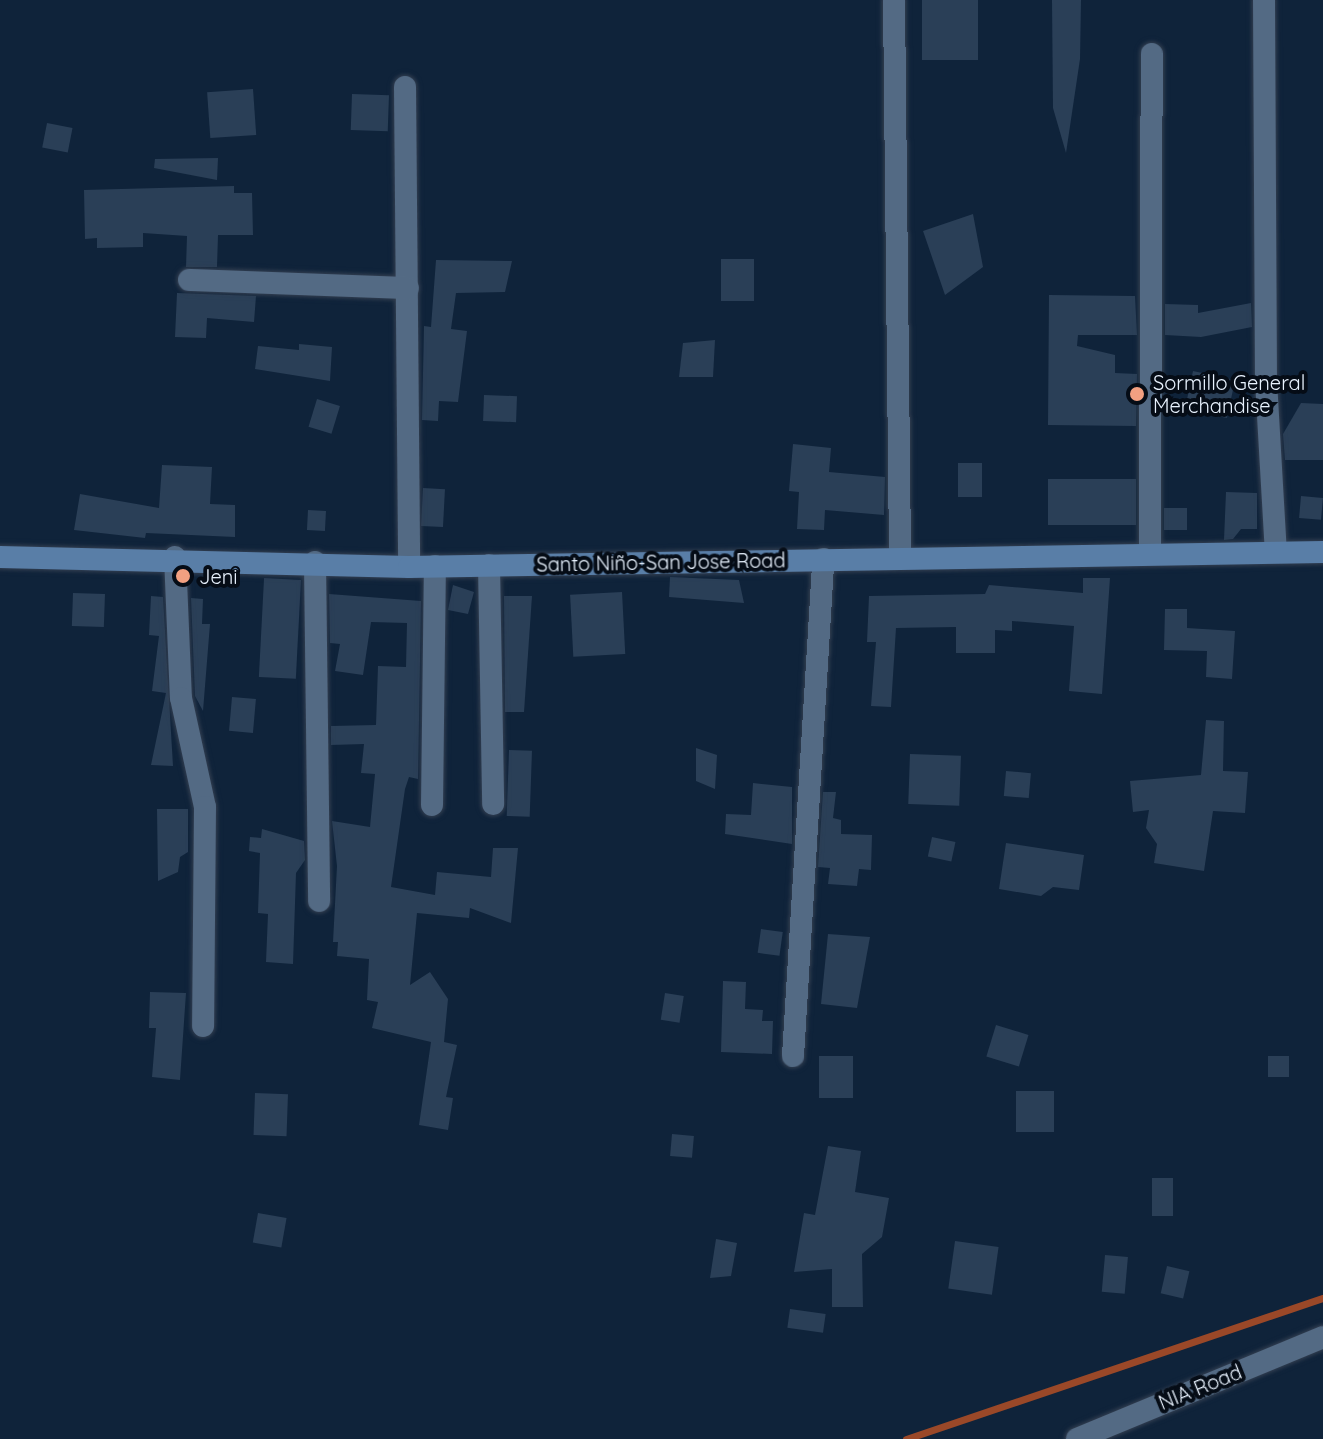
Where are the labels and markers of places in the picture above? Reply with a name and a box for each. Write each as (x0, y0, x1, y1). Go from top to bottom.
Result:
place label: Sormillo General Merchandise (1153, 370, 1305, 417)
marker: Sormillo General Merchandise (1128, 385, 1146, 403)
place label: Jeni (199, 564, 238, 588)
marker: Jeni (174, 567, 192, 585)

